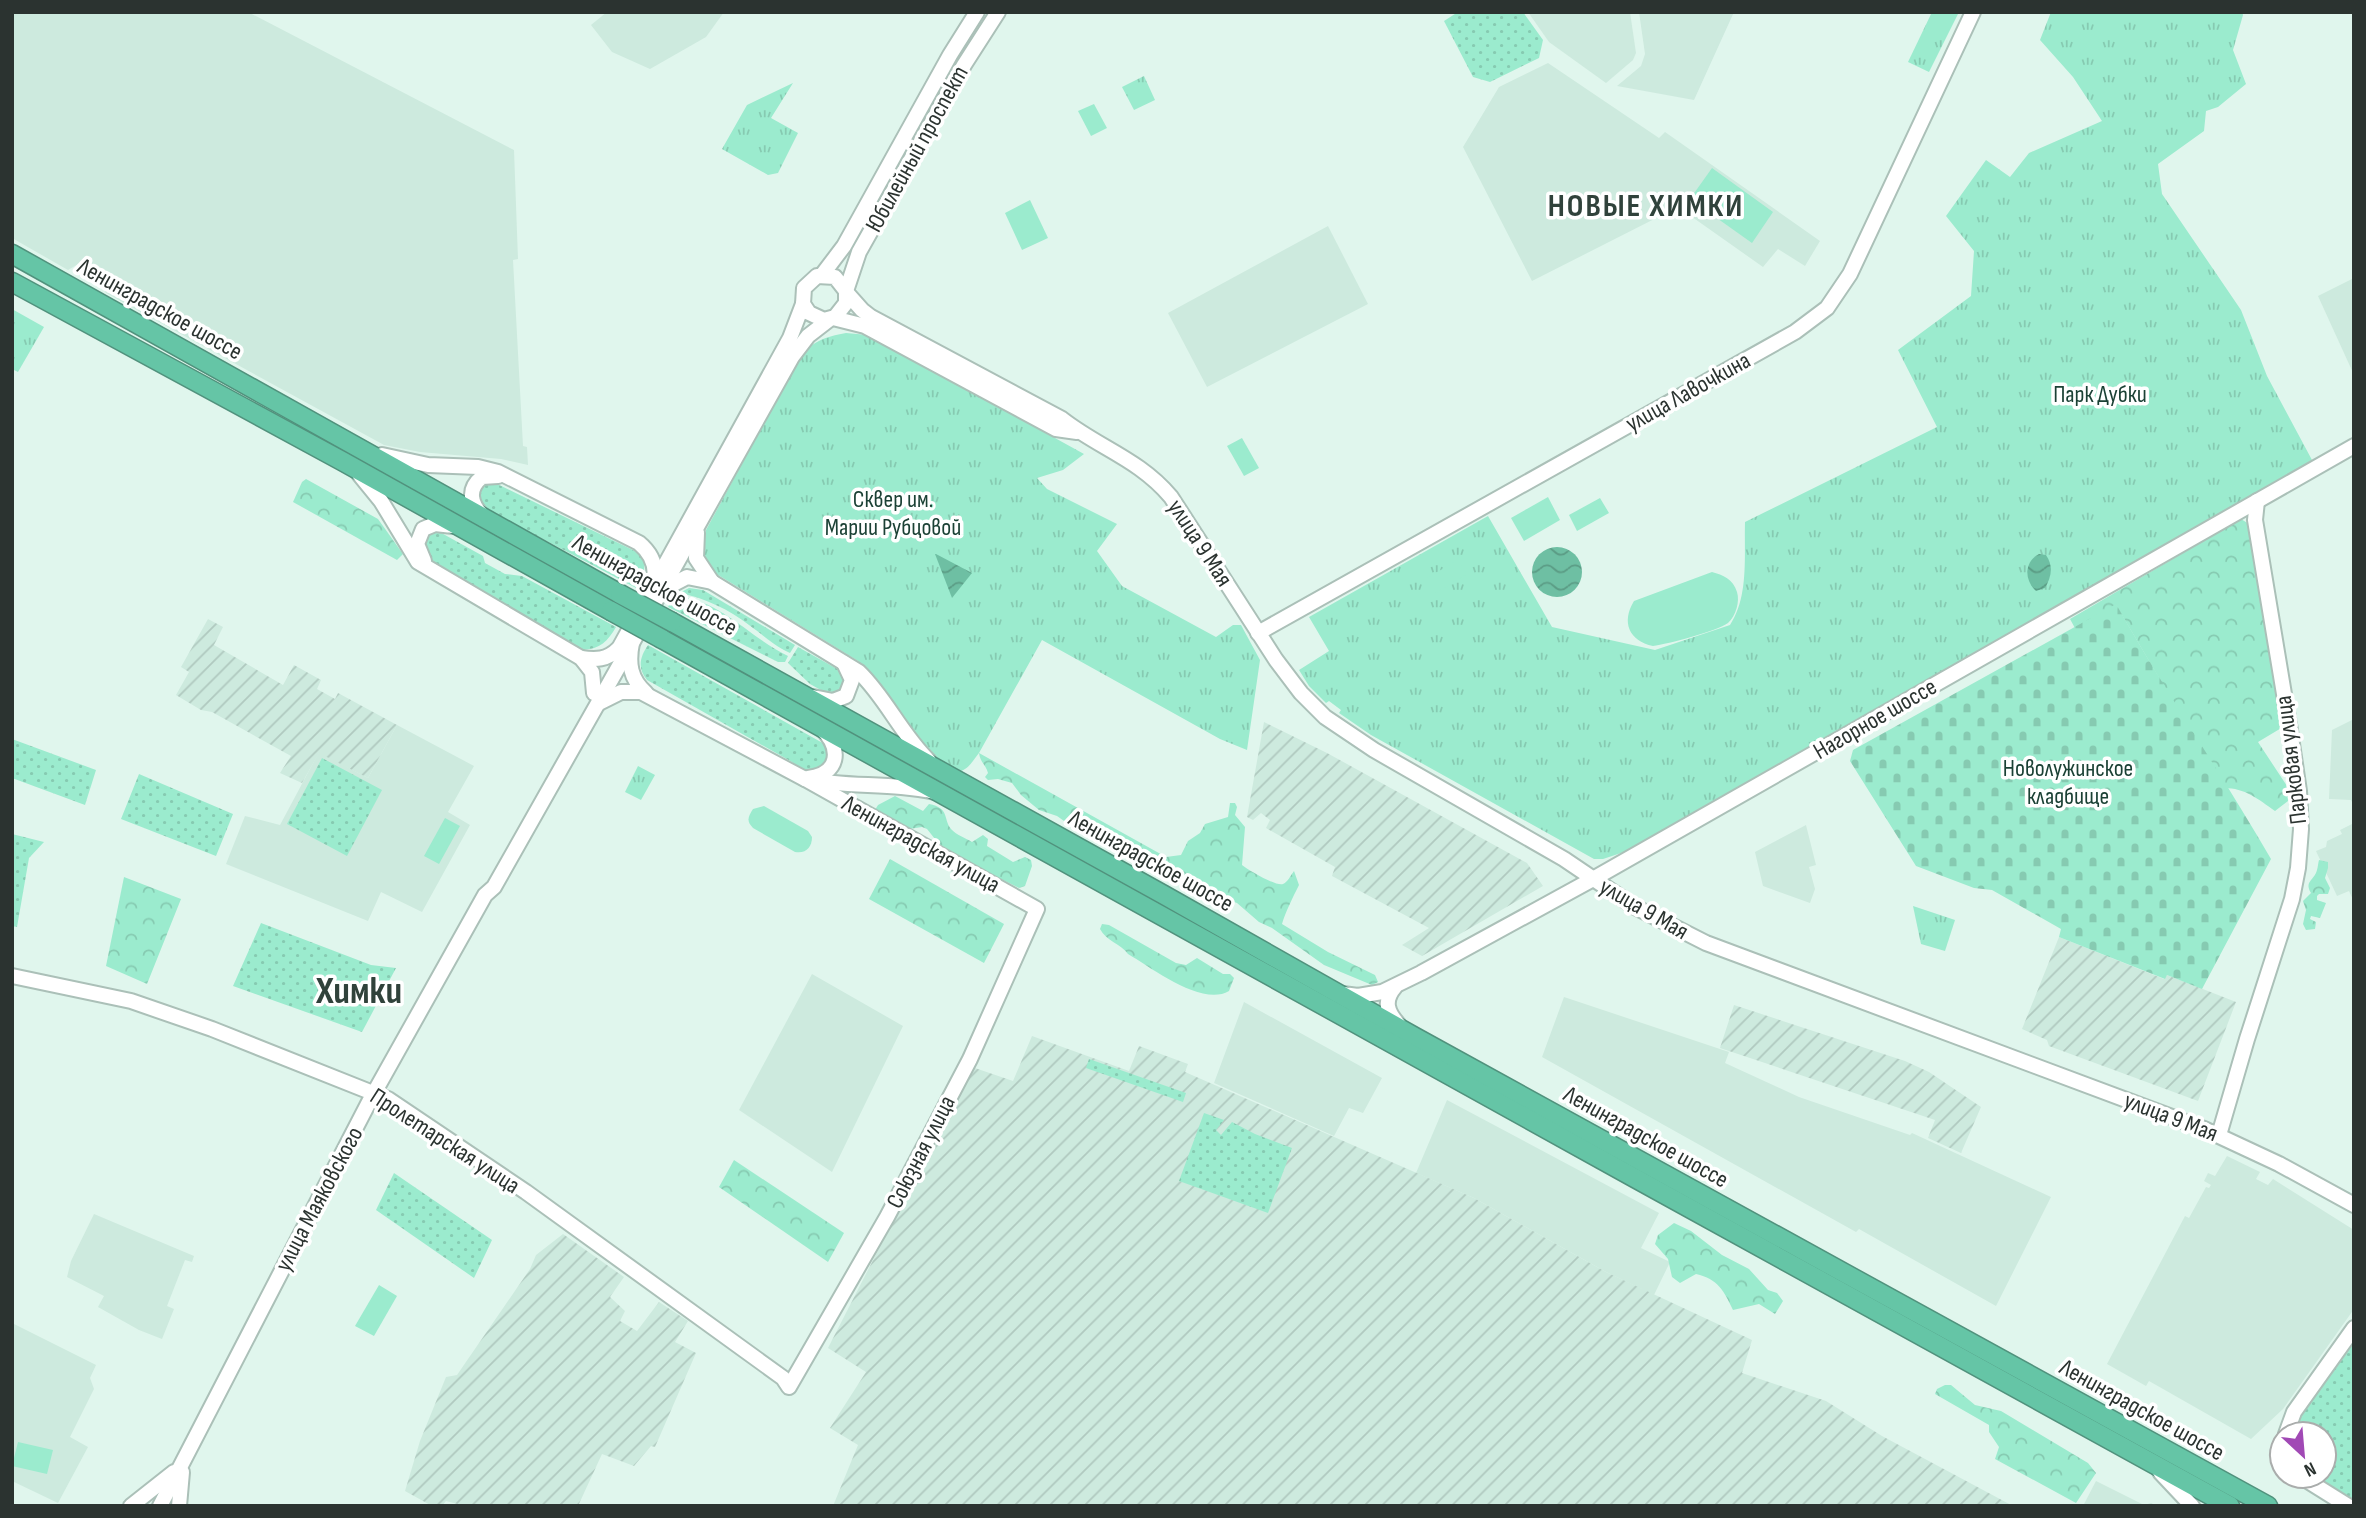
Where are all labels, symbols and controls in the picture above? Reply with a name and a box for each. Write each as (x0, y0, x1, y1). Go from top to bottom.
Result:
street label: Юбилейный проспект (859, 61, 975, 237)
district label: НОВЫЕ ХИМКИ (1548, 187, 1744, 226)
street label: Ленинградское шоссе (72, 251, 247, 366)
street label: улица Лавочкина (1620, 346, 1756, 438)
park label: Парк Дубки (2053, 380, 2147, 409)
park label: Сквер им. Марии Рубцовой (825, 485, 961, 542)
street label: улица 9 Мая (1161, 494, 1239, 592)
street label: Ленинградское шоссе (567, 527, 742, 642)
street label: Нагорное шоссе (1808, 672, 1942, 766)
street label: Парковая улица (2269, 694, 2313, 826)
park label: Новолужинское кладбище (2003, 754, 2133, 811)
street label: Ленинградская улица (836, 788, 1005, 899)
street label: Ленинградское шоссе (1063, 803, 1238, 918)
street label: улица 9 Мая (1594, 872, 1694, 946)
district label: Химки (315, 969, 402, 1014)
street label: Ленинградское шоссе (1558, 1079, 1733, 1194)
street label: Пролетарская улица (365, 1082, 525, 1200)
street label: улица 9 Мая (2120, 1086, 2222, 1148)
street label: Союзная улица (880, 1091, 962, 1213)
street label: улица Маяковского (269, 1122, 369, 1276)
street label: Ленинградское шоссе (2054, 1352, 2229, 1467)
north arrow (2268, 1420, 2338, 1490)
text: N (2300, 1456, 2319, 1481)

